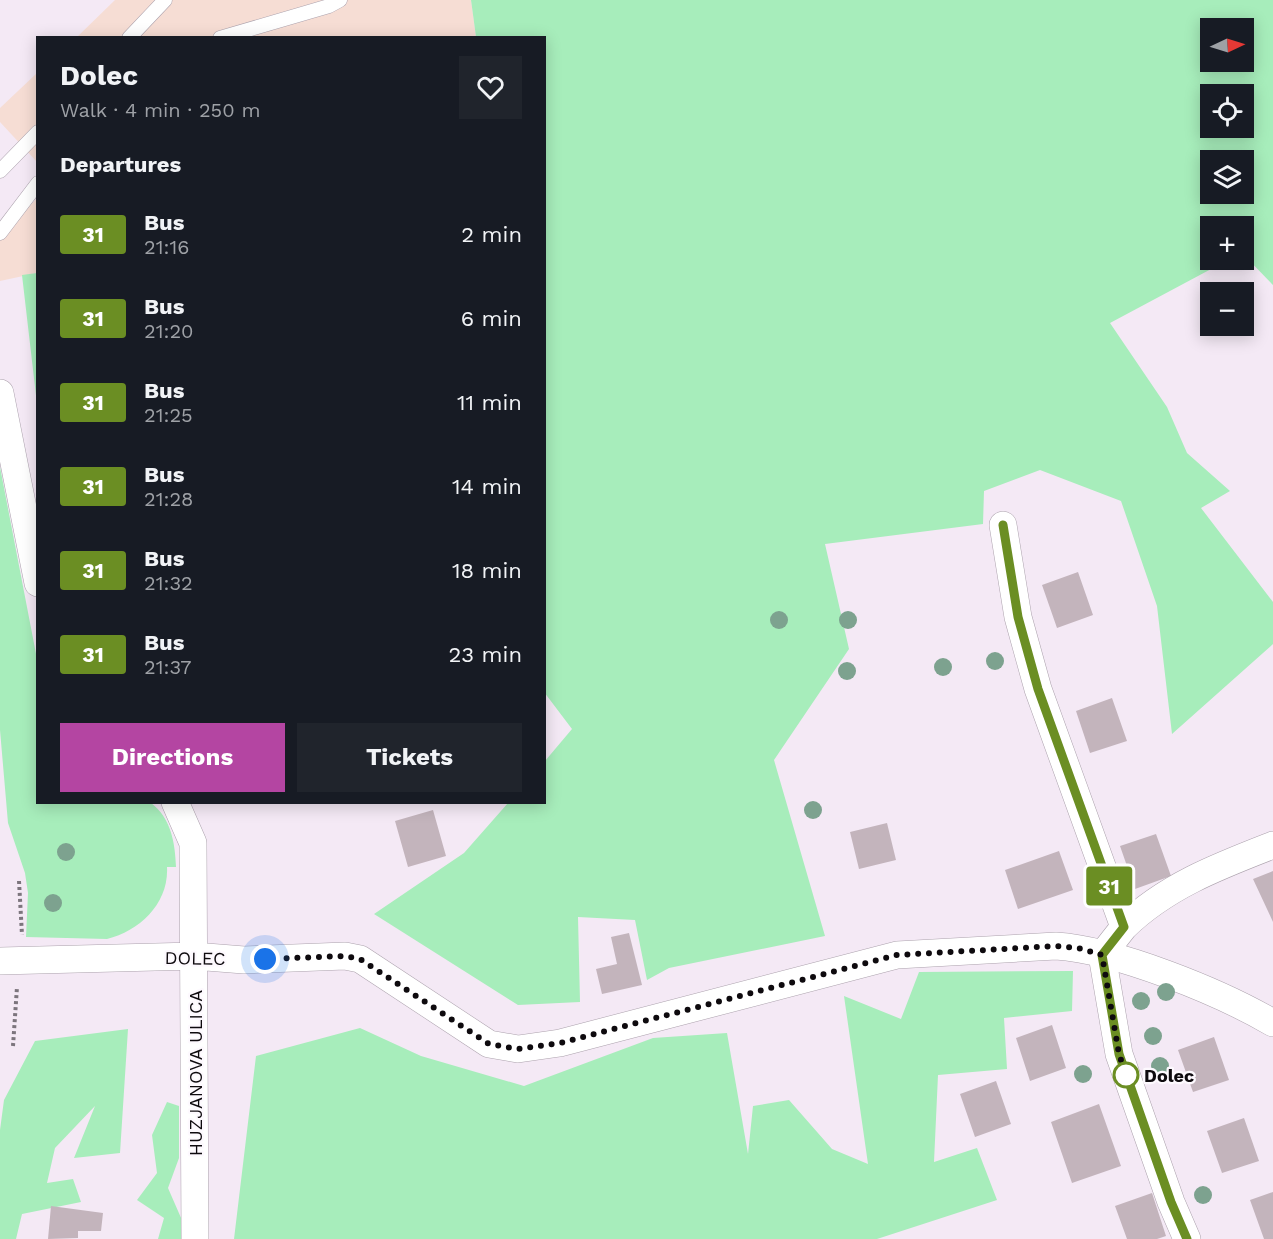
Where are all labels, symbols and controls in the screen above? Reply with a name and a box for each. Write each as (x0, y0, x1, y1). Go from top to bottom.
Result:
north arrow (1200, 18, 1254, 72)
map controls (1200, 18, 1254, 336)
button: heart (459, 56, 522, 119)
text: Dolec (60, 59, 138, 92)
button: locate (1200, 84, 1254, 138)
text: Walk · 4 min · 250 m (60, 98, 261, 122)
button: layers (1200, 150, 1254, 204)
text: Departures (60, 152, 181, 177)
text: Bus (144, 210, 184, 235)
button: + (1200, 216, 1254, 270)
text: 31 (82, 222, 104, 247)
text: 2 min (461, 222, 522, 247)
text: 21:16 (144, 235, 189, 259)
button: − (1200, 282, 1254, 336)
text: Bus (144, 294, 184, 319)
text: 31 (82, 306, 104, 331)
text: 6 min (461, 306, 522, 331)
text: 21:20 (144, 319, 193, 343)
text: Bus (144, 378, 184, 403)
text: 31 (82, 390, 104, 415)
text: 11 min (457, 390, 522, 415)
text: 21:25 (144, 403, 193, 427)
text: Bus (144, 462, 184, 487)
text: 31 (82, 474, 104, 499)
text: 14 min (452, 474, 522, 499)
text: 21:28 (144, 487, 193, 511)
text: Bus (144, 546, 184, 571)
text: 31 (82, 558, 104, 583)
text: 18 min (452, 558, 522, 583)
text: 21:32 (144, 571, 193, 595)
text: Bus (144, 630, 184, 655)
text: 31 (82, 642, 104, 667)
text: 23 min (448, 642, 522, 667)
text: 21:37 (144, 655, 191, 679)
button: Directions (60, 723, 285, 792)
button: Tickets (297, 723, 522, 792)
line badge: 31 (1082, 866, 1136, 906)
text: 31 (1098, 874, 1120, 899)
your location (250, 944, 280, 974)
street label: DOLEC (164, 947, 226, 969)
street label: HUZJANOVA ULICA (185, 990, 206, 1156)
marker: Dolec (1113, 1062, 1139, 1088)
place label: Dolec (1144, 1065, 1194, 1086)

